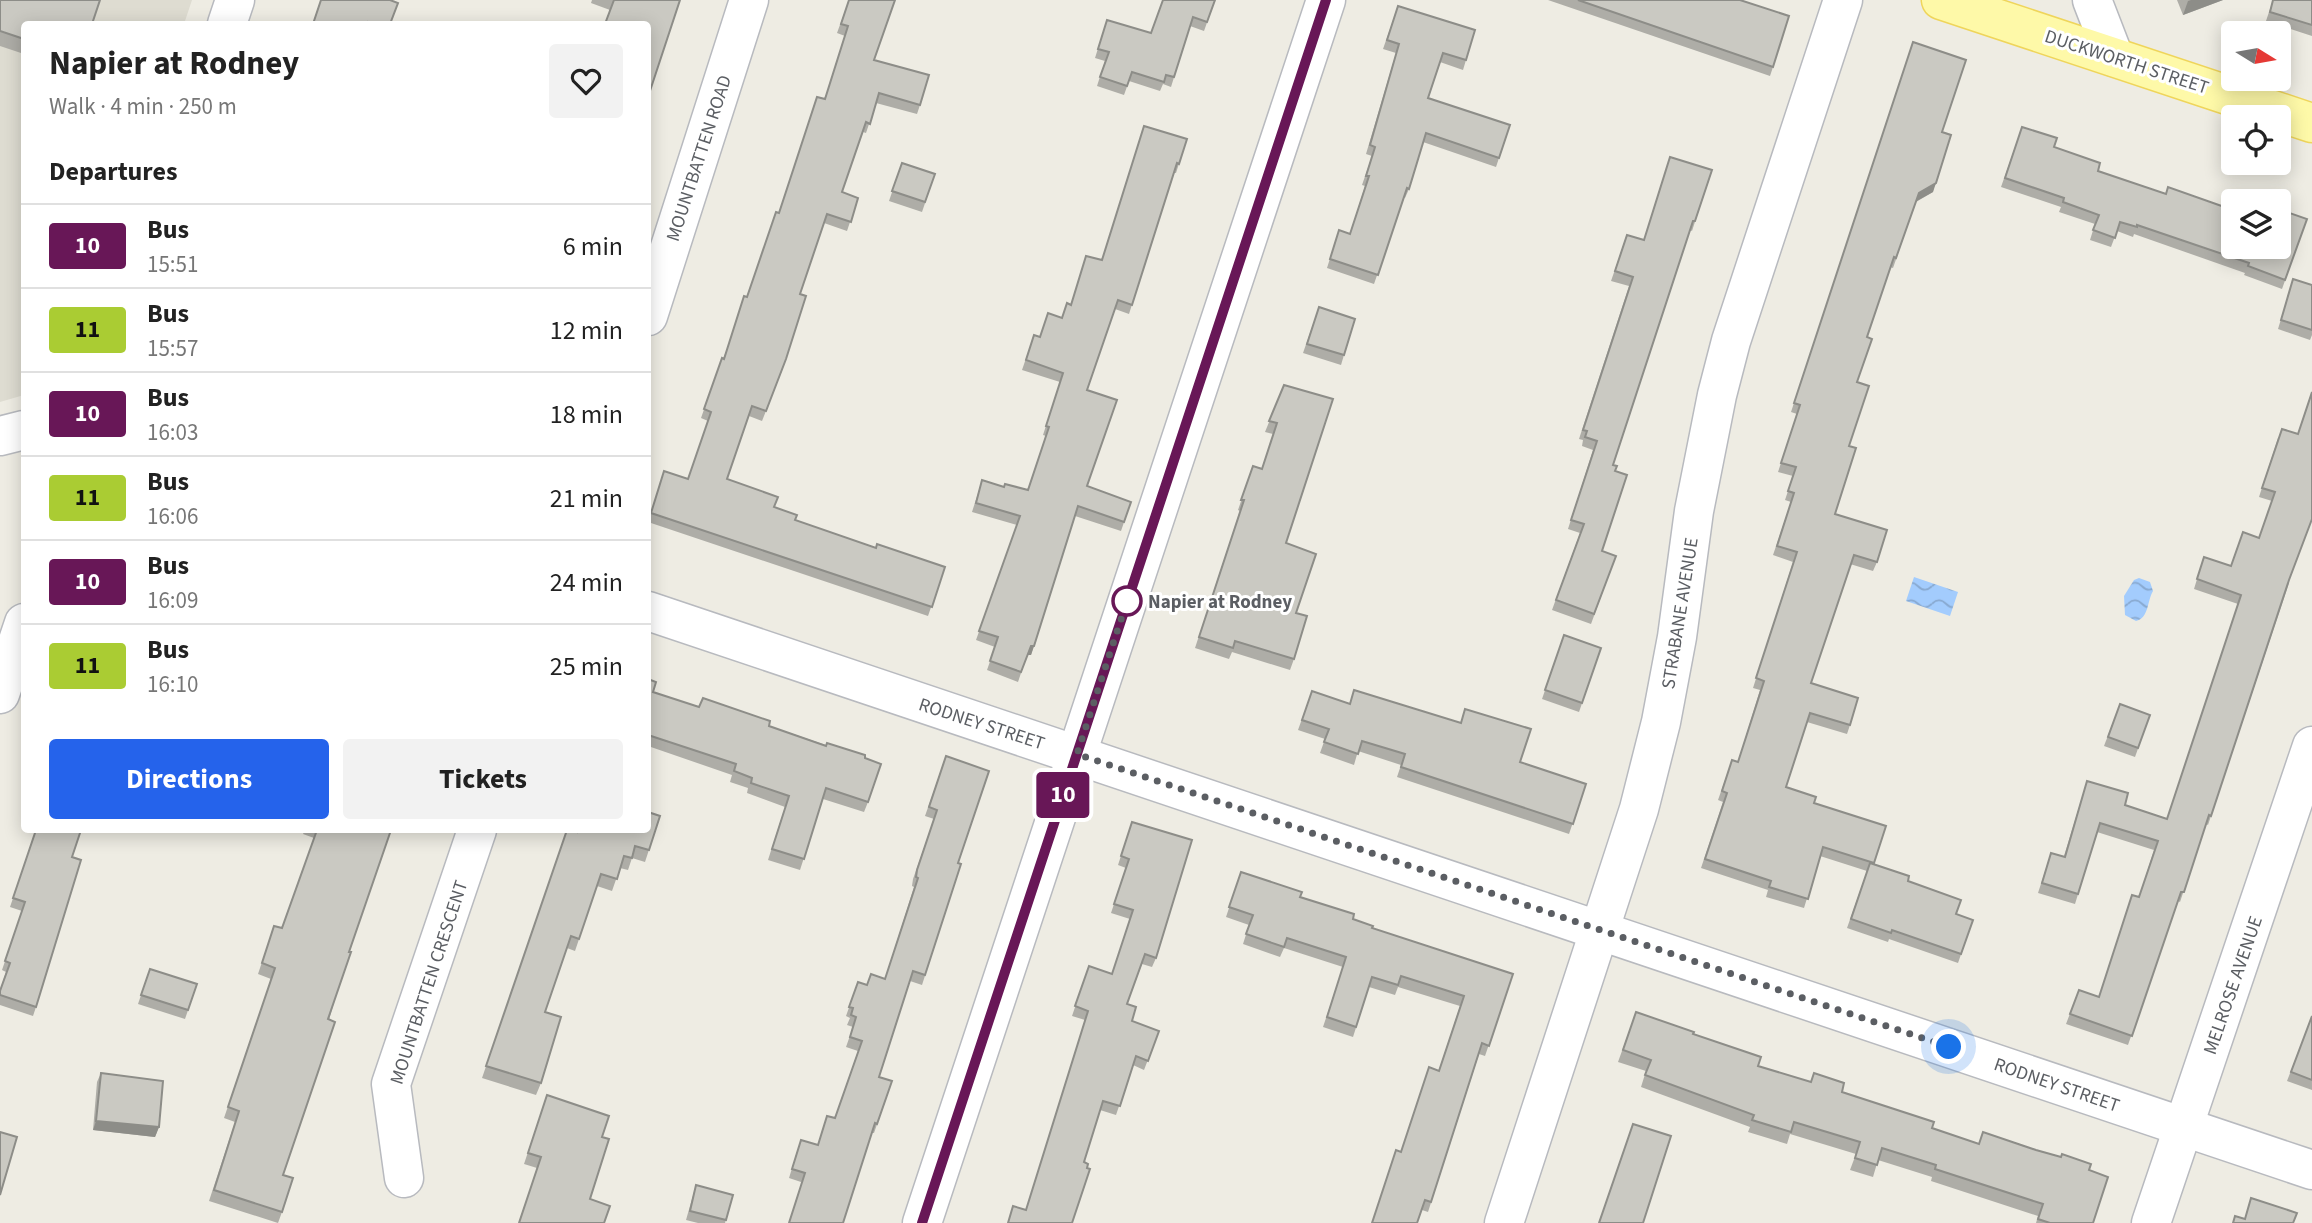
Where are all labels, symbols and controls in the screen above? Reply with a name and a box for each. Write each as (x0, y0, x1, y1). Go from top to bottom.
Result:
north arrow (2221, 21, 2291, 91)
map controls (2221, 21, 2291, 259)
street label: DUCKWORTH STREET (2041, 23, 2212, 102)
text: Napier at Rodney (49, 40, 299, 87)
button: heart (549, 44, 623, 118)
street label: MOUNTBATTEN ROAD (660, 72, 739, 245)
text: Walk · 4 min · 250 m (49, 90, 237, 123)
button: locate (2221, 105, 2291, 175)
text: Departures (49, 153, 177, 190)
button: layers (2221, 189, 2291, 259)
text: Bus (147, 211, 189, 248)
text: 10 (75, 228, 100, 263)
text: 6 min (563, 228, 623, 265)
text: 15:51 (147, 248, 198, 281)
text: Bus (147, 295, 189, 332)
text: 11 (75, 312, 100, 347)
text: 12 min (550, 312, 623, 349)
text: 15:57 (147, 332, 198, 365)
text: Bus (147, 379, 189, 416)
text: 10 (75, 396, 100, 431)
text: 18 min (550, 396, 623, 433)
text: 16:03 (147, 416, 198, 449)
text: Bus (147, 463, 189, 500)
text: 11 (75, 480, 100, 515)
text: 21 min (550, 480, 623, 517)
text: 16:06 (147, 500, 198, 533)
street label: STRABANE AVENUE (1655, 536, 1706, 691)
text: Bus (147, 547, 189, 584)
text: 10 (75, 564, 100, 599)
text: 24 min (550, 564, 623, 601)
text: 16:09 (147, 584, 198, 617)
marker: Napier at Rodney (1112, 586, 1142, 616)
place label: Napier at Rodney (1148, 589, 1292, 616)
text: Bus (147, 631, 189, 668)
text: 11 (75, 648, 100, 683)
text: 25 min (550, 648, 623, 685)
text: 16:10 (147, 668, 198, 701)
street label: RODNEY STREET (915, 691, 1048, 758)
button: Directions (49, 739, 329, 819)
button: Tickets (343, 739, 623, 819)
line badge: 10 (1032, 772, 1094, 818)
text: 10 (1050, 777, 1076, 812)
street label: MOUNTBATTEN CRESCENT (384, 877, 475, 1088)
street label: MELROSE AVENUE (2197, 913, 2270, 1058)
your location (1931, 1029, 1966, 1064)
street label: RODNEY STREET (1990, 1051, 2123, 1120)

